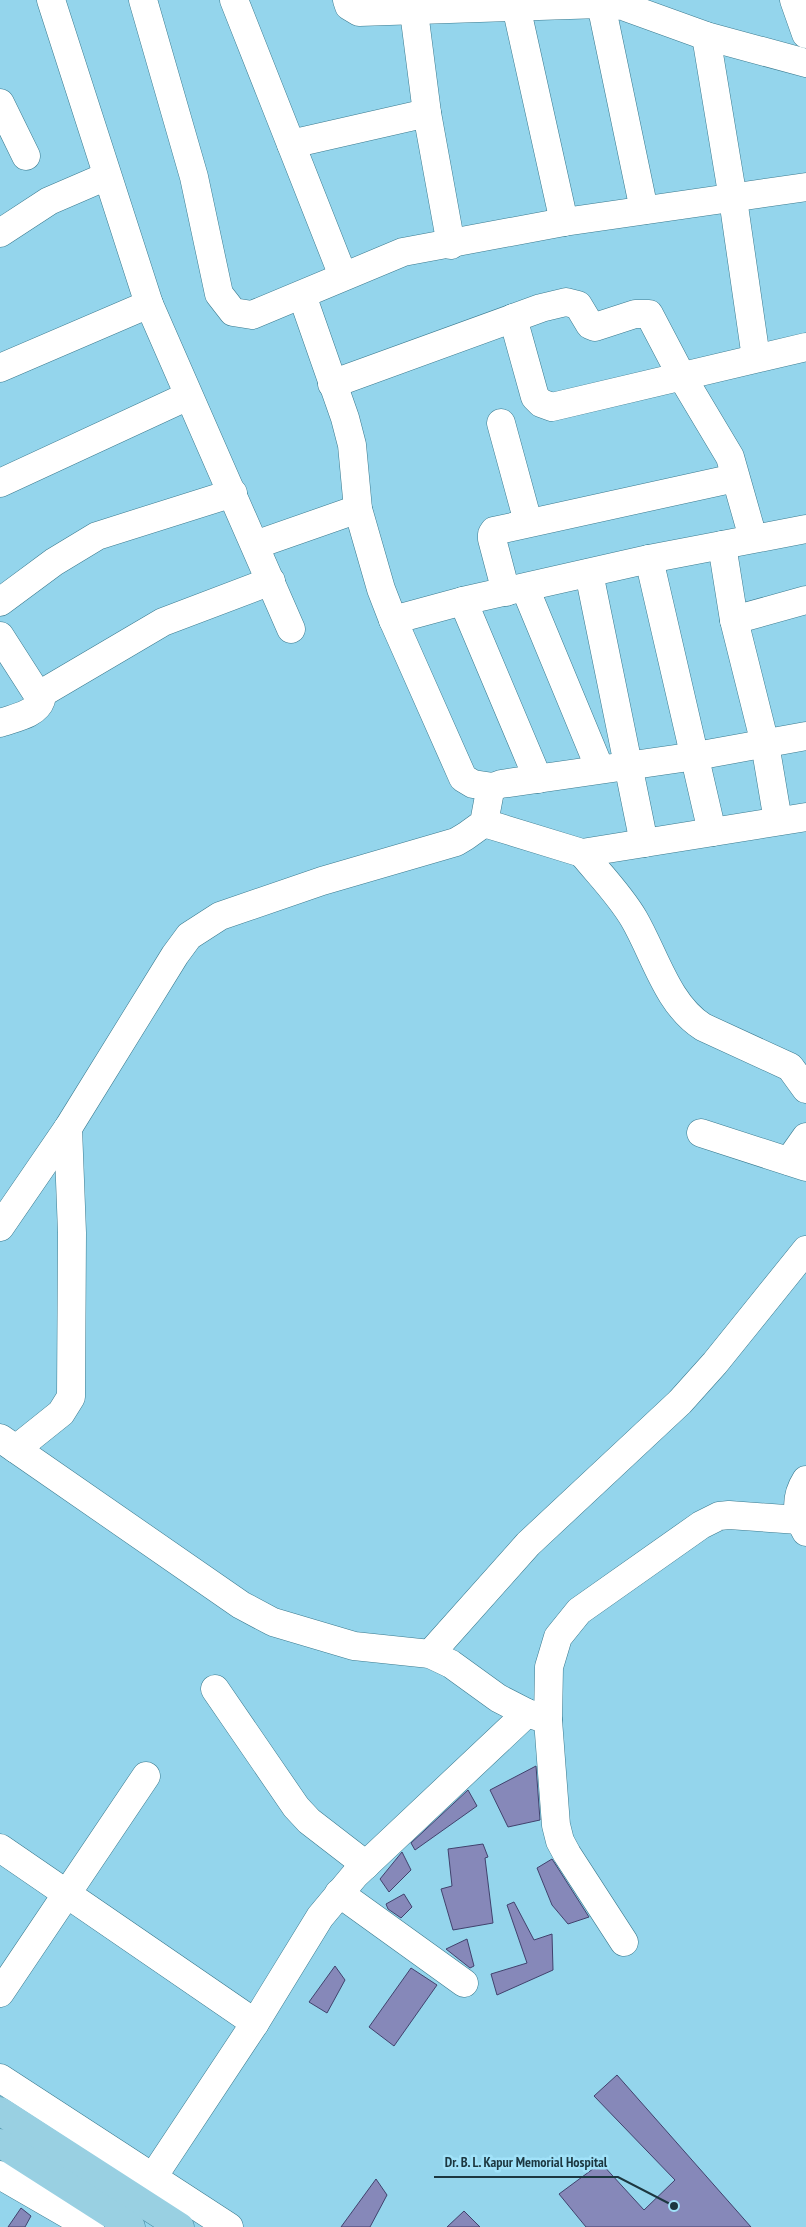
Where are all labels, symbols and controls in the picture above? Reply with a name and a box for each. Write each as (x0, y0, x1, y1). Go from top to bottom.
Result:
callout: Dr. B. L. Kapur Memorial Hospital (434, 2148, 618, 2177)
text: Dr. B. L. Kapur Memorial Hospital (445, 2153, 608, 2171)

